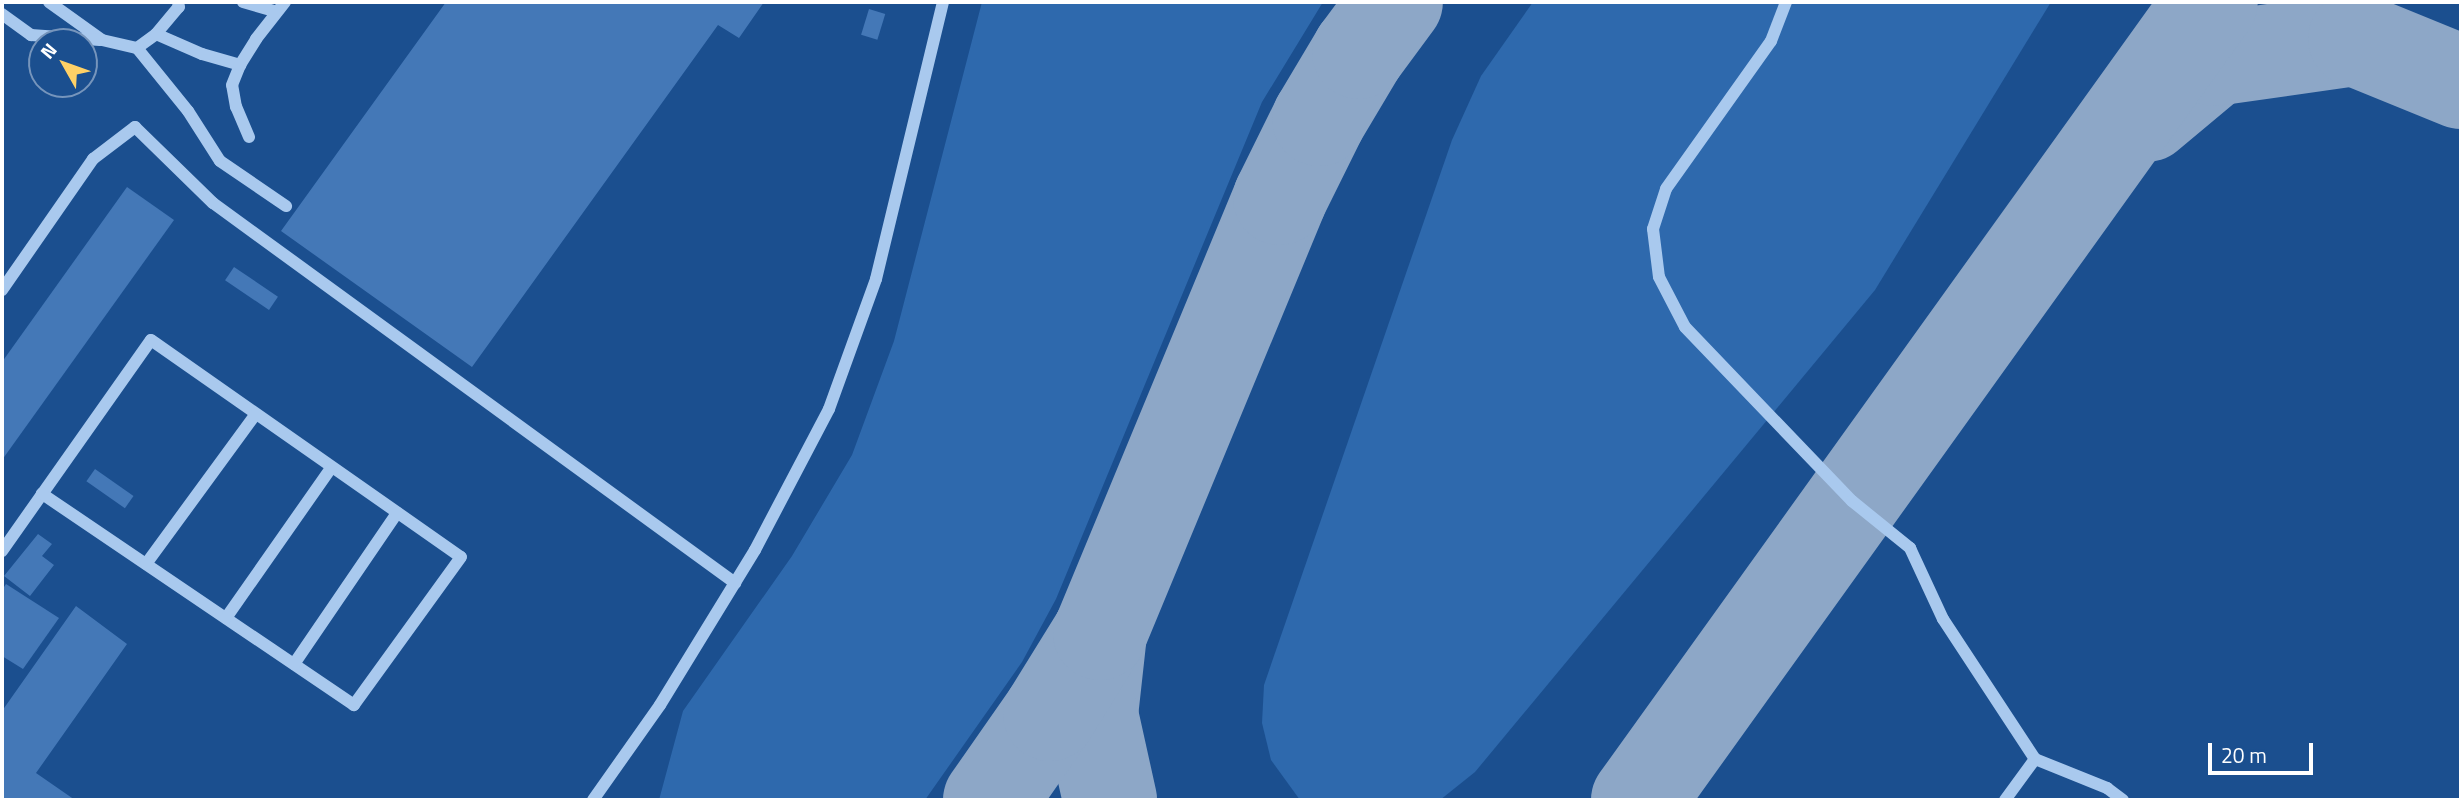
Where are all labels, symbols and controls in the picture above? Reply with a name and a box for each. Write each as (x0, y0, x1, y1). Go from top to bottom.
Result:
north arrow (28, 28, 98, 98)
text: N (33, 36, 63, 65)
scale bar (2211, 728, 2316, 772)
text: 20 m (2221, 739, 2267, 771)

